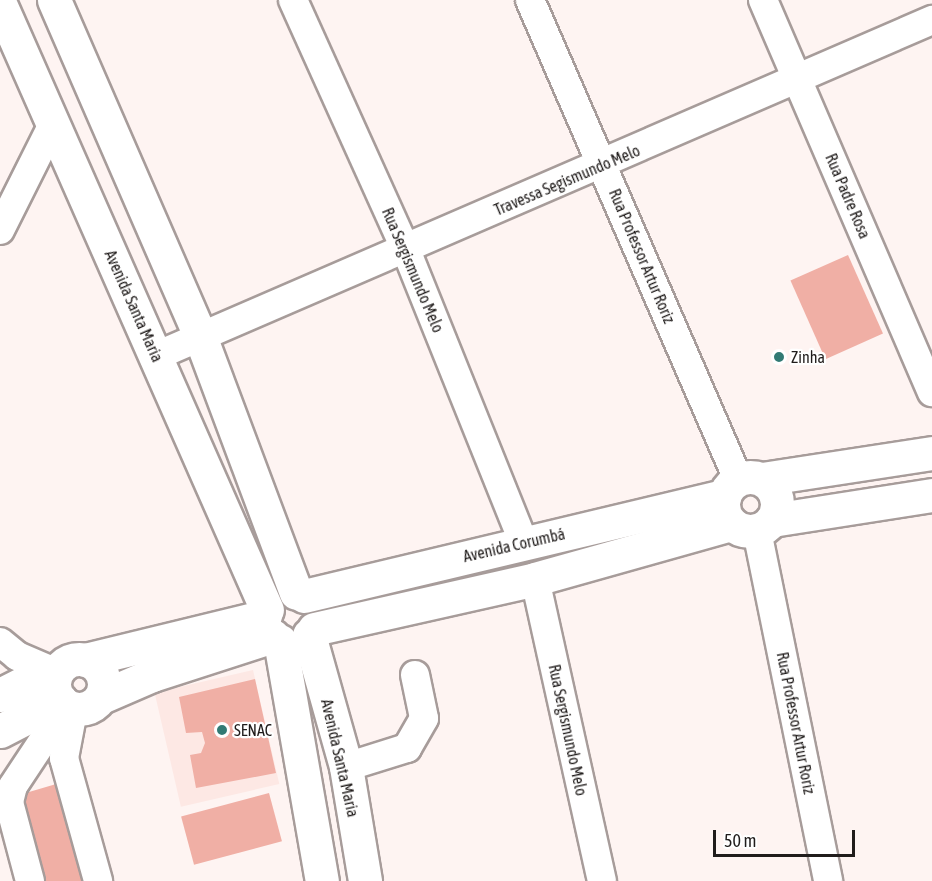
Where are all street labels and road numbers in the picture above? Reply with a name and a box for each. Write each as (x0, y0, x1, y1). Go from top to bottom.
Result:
street label: Travessa Segismundo Melo (491, 141, 643, 219)
street label: Rua Padre Rosa (821, 151, 875, 241)
street label: Rua Professor Artur Roriz (605, 186, 679, 326)
street label: Rua Sergismundo Melo (378, 205, 448, 335)
street label: Avenida Santa Maria (101, 247, 167, 365)
street label: Avenida Corumbá (461, 524, 567, 566)
street label: Rua Professor Artur Roriz (773, 650, 819, 796)
street label: Rua Sergismundo Melo (545, 663, 591, 797)
street label: Avenida Santa Maria (317, 697, 363, 819)

